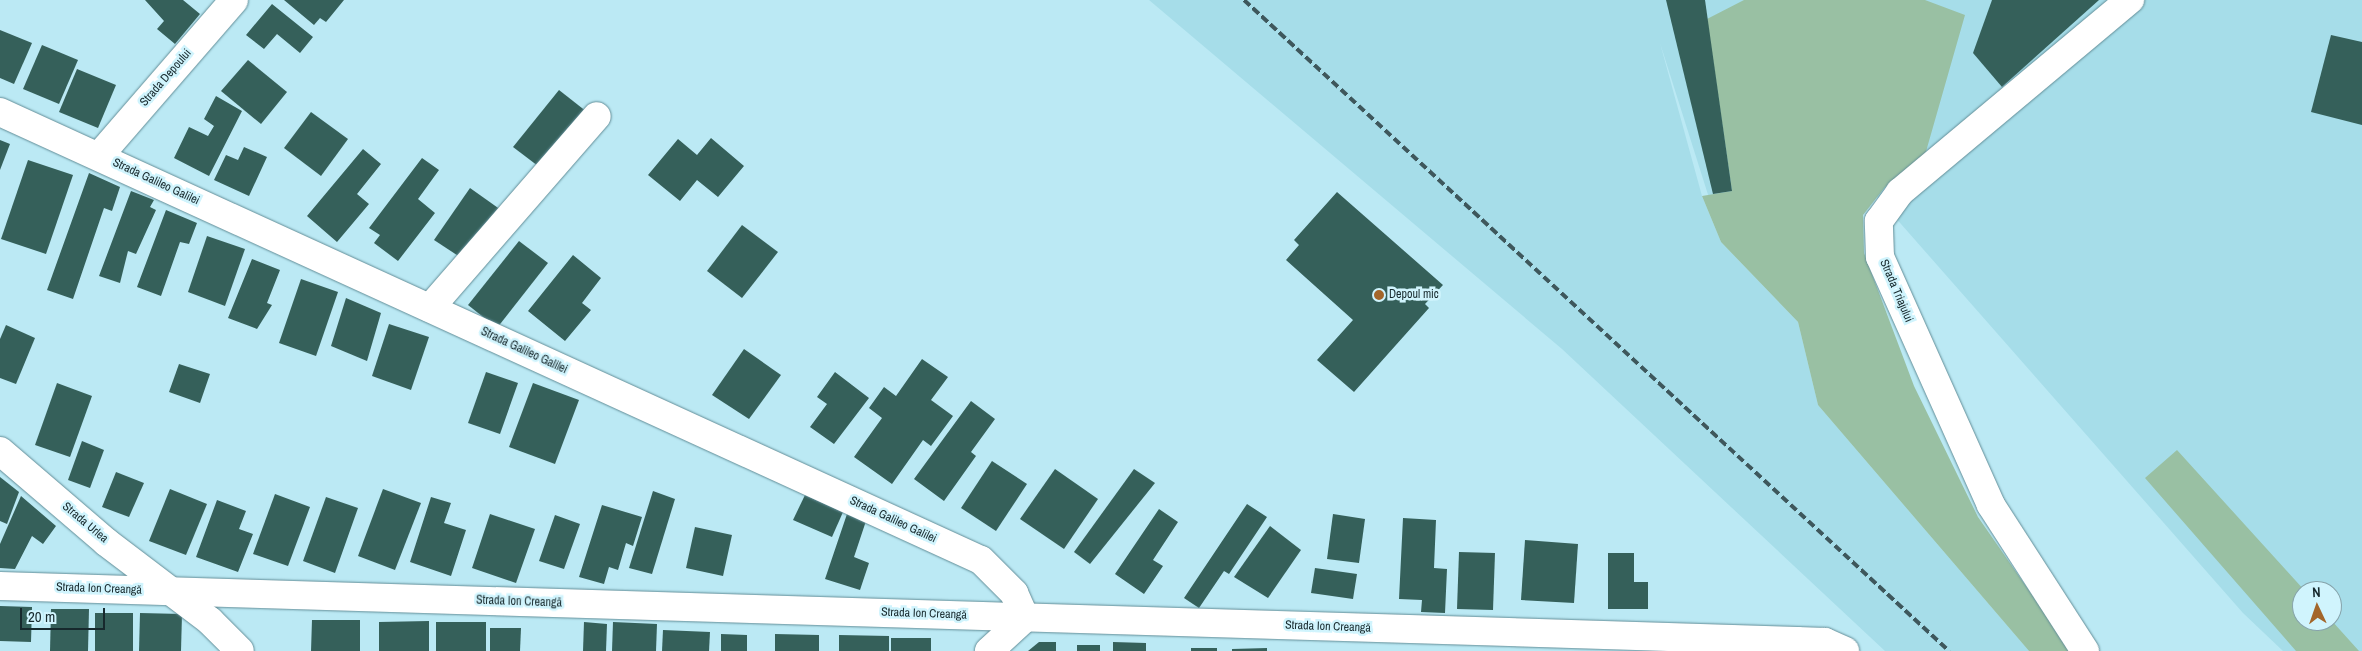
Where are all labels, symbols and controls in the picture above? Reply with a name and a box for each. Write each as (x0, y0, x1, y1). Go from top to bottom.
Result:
street label: Strada Depoului (137, 46, 195, 110)
street label: Strada Galileo Galilei (110, 156, 202, 208)
street label: Strada Triajului (1876, 257, 1916, 325)
place label: Depoul mic (1389, 288, 1439, 302)
marker: Depoul mic (1373, 289, 1385, 301)
street label: Strada Galileo Galilei (478, 325, 570, 377)
street label: Strada Galileo Galilei (847, 494, 939, 546)
street label: Strada Urlea (59, 500, 111, 546)
street label: Strada Ion Creangă (56, 580, 142, 598)
north arrow (2292, 581, 2342, 631)
text: N (2312, 583, 2321, 601)
street label: Strada Ion Creangă (476, 593, 562, 611)
scale bar (22, 598, 108, 630)
street label: Strada Ion Creangă (881, 605, 967, 623)
text: 20 m (28, 606, 55, 627)
street label: Strada Ion Creangă (1285, 618, 1371, 636)

